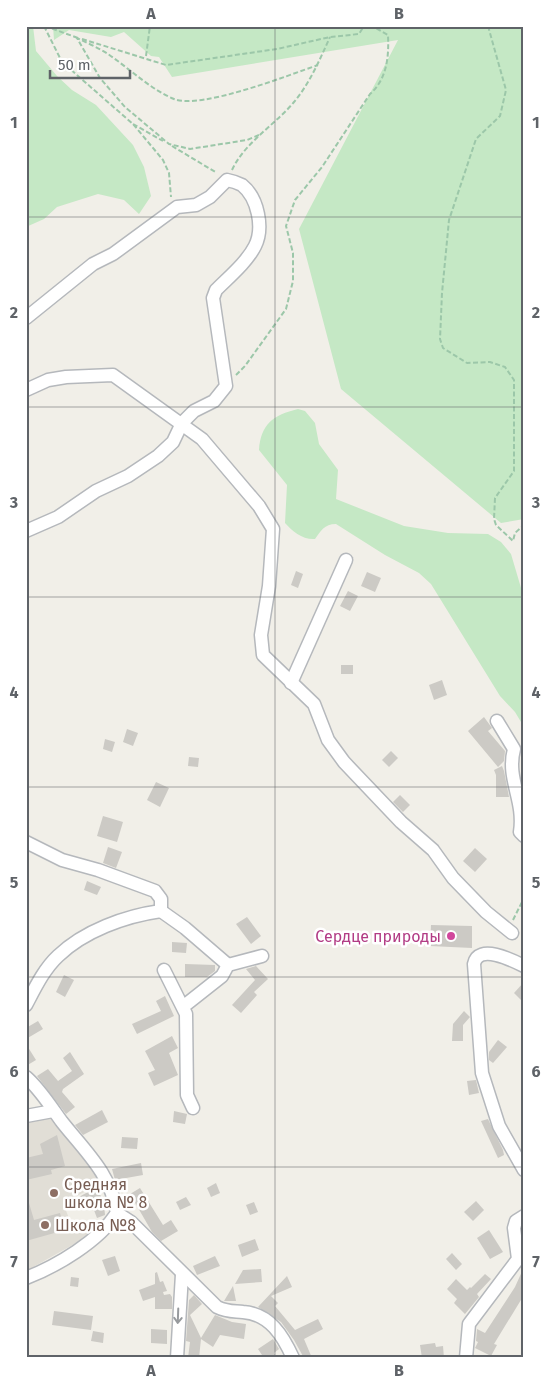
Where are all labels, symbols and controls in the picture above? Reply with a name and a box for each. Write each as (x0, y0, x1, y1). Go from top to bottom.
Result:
text: A (145, 4, 156, 23)
text: B (394, 4, 404, 23)
scale bar (50, 48, 130, 80)
text: 50 m (58, 56, 91, 74)
text: 1 (10, 113, 18, 132)
text: 1 (532, 113, 540, 132)
text: 2 (10, 303, 18, 322)
text: 2 (532, 303, 540, 322)
text: 3 (9, 493, 18, 512)
text: 3 (531, 493, 540, 512)
text: 4 (9, 683, 19, 702)
text: 4 (531, 683, 541, 702)
text: 5 (10, 873, 19, 892)
text: 5 (532, 873, 541, 892)
place label: Сердце природы (315, 927, 441, 946)
marker: Сердце природы (445, 930, 457, 942)
text: 6 (9, 1062, 19, 1081)
text: 6 (531, 1062, 541, 1081)
place label: Средняя школа № 8 (64, 1175, 147, 1212)
marker: Средняя школа № 8 (48, 1187, 60, 1199)
place label: Школа №8 (55, 1216, 136, 1235)
marker: Школа №8 (39, 1219, 51, 1231)
text: 7 (10, 1252, 18, 1271)
text: 7 (532, 1252, 540, 1271)
one-way arrow (174, 1308, 183, 1324)
text: A (145, 1361, 156, 1380)
text: B (394, 1361, 404, 1380)

